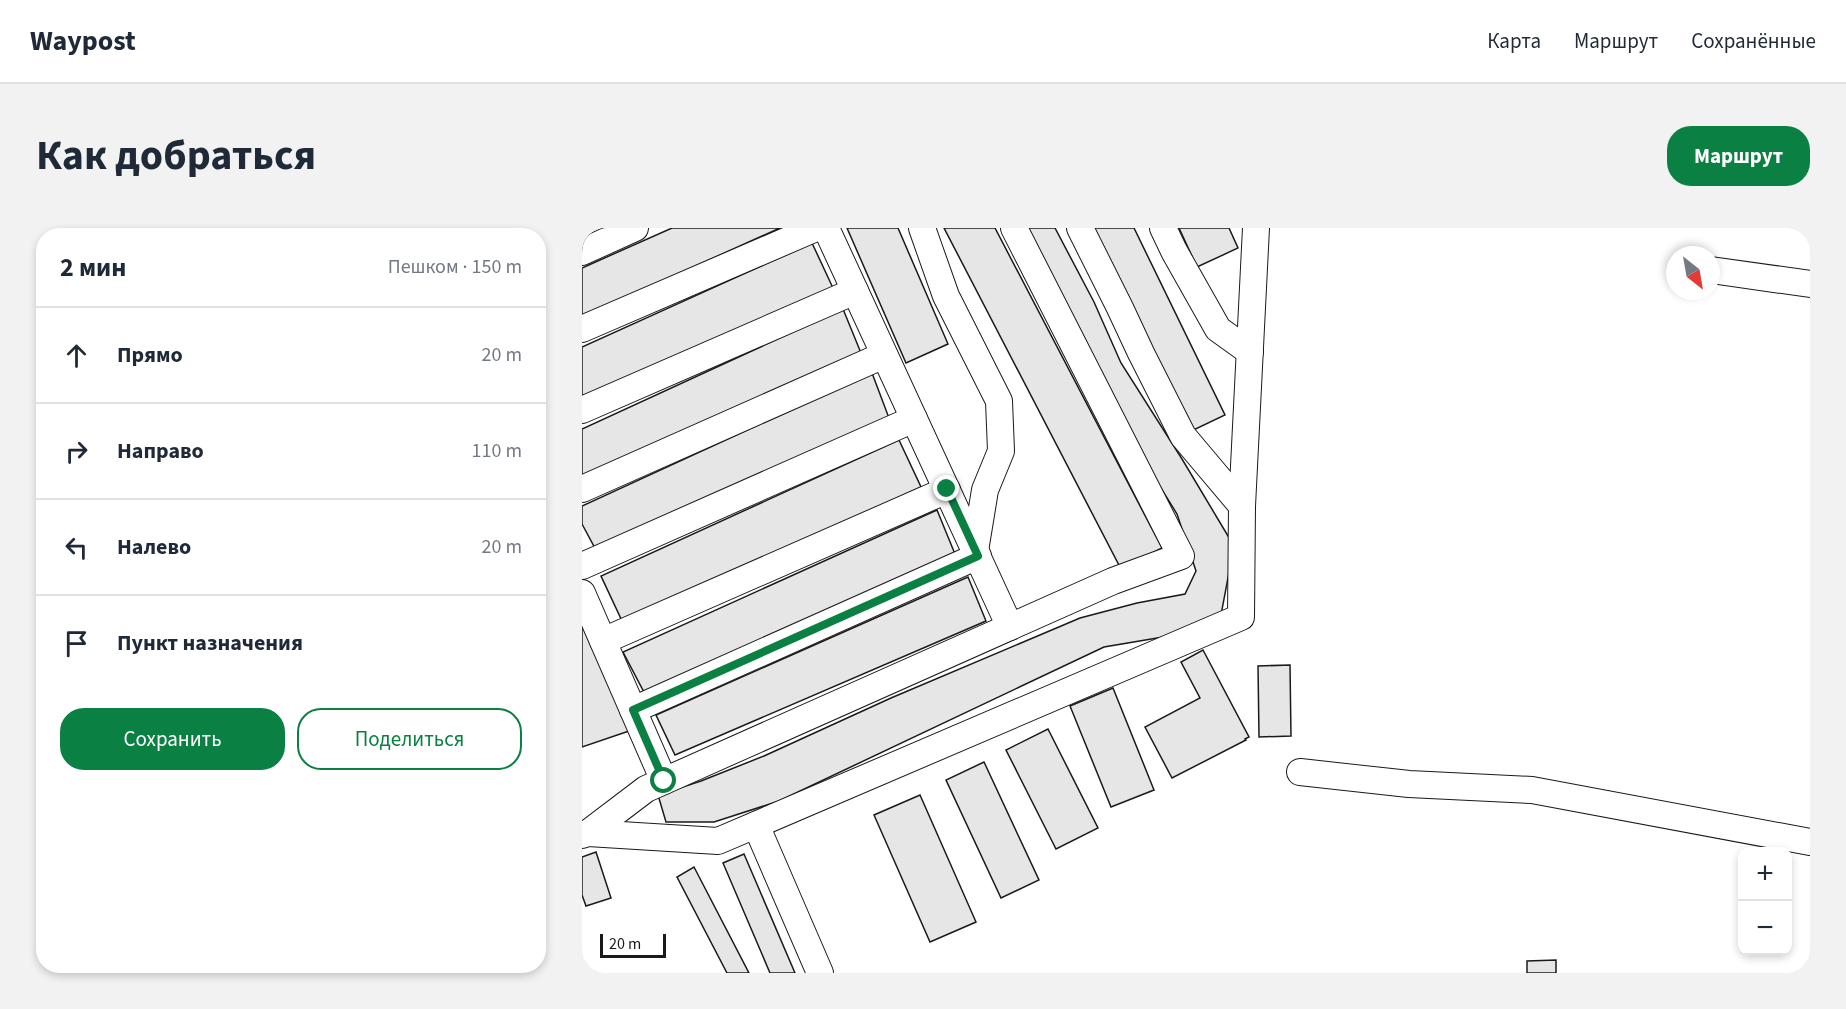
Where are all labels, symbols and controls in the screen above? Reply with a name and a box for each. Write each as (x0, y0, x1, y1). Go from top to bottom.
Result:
text: Waypost (30, 21, 136, 61)
text: Карта (1487, 26, 1541, 56)
text: Маршрут (1574, 26, 1658, 56)
text: Сохранённые (1691, 26, 1816, 56)
text: Как добраться (36, 126, 316, 186)
button: Маршрут (1667, 126, 1810, 186)
north arrow (1666, 246, 1720, 300)
text: 2 мин (60, 249, 126, 286)
text: Пешком · 150 m (388, 253, 522, 281)
icon: ahead (60, 339, 93, 372)
text: Прямо (117, 339, 183, 371)
text: 20 m (482, 341, 522, 369)
icon: right (60, 435, 93, 468)
text: Направо (117, 435, 204, 467)
text: 110 m (472, 437, 522, 465)
route end (933, 475, 959, 501)
icon: left (60, 531, 93, 564)
text: Налево (117, 531, 191, 563)
text: 20 m (482, 533, 522, 561)
icon: arrive (60, 627, 93, 660)
text: Пункт назначения (117, 627, 303, 659)
button: Сохранить (60, 708, 285, 770)
button: Поделиться (297, 708, 522, 770)
route start (650, 767, 676, 793)
map controls (1738, 847, 1792, 955)
button: + (1738, 847, 1792, 901)
button: − (1738, 901, 1792, 955)
scale bar (600, 931, 666, 958)
text: 20 m (609, 933, 641, 955)

